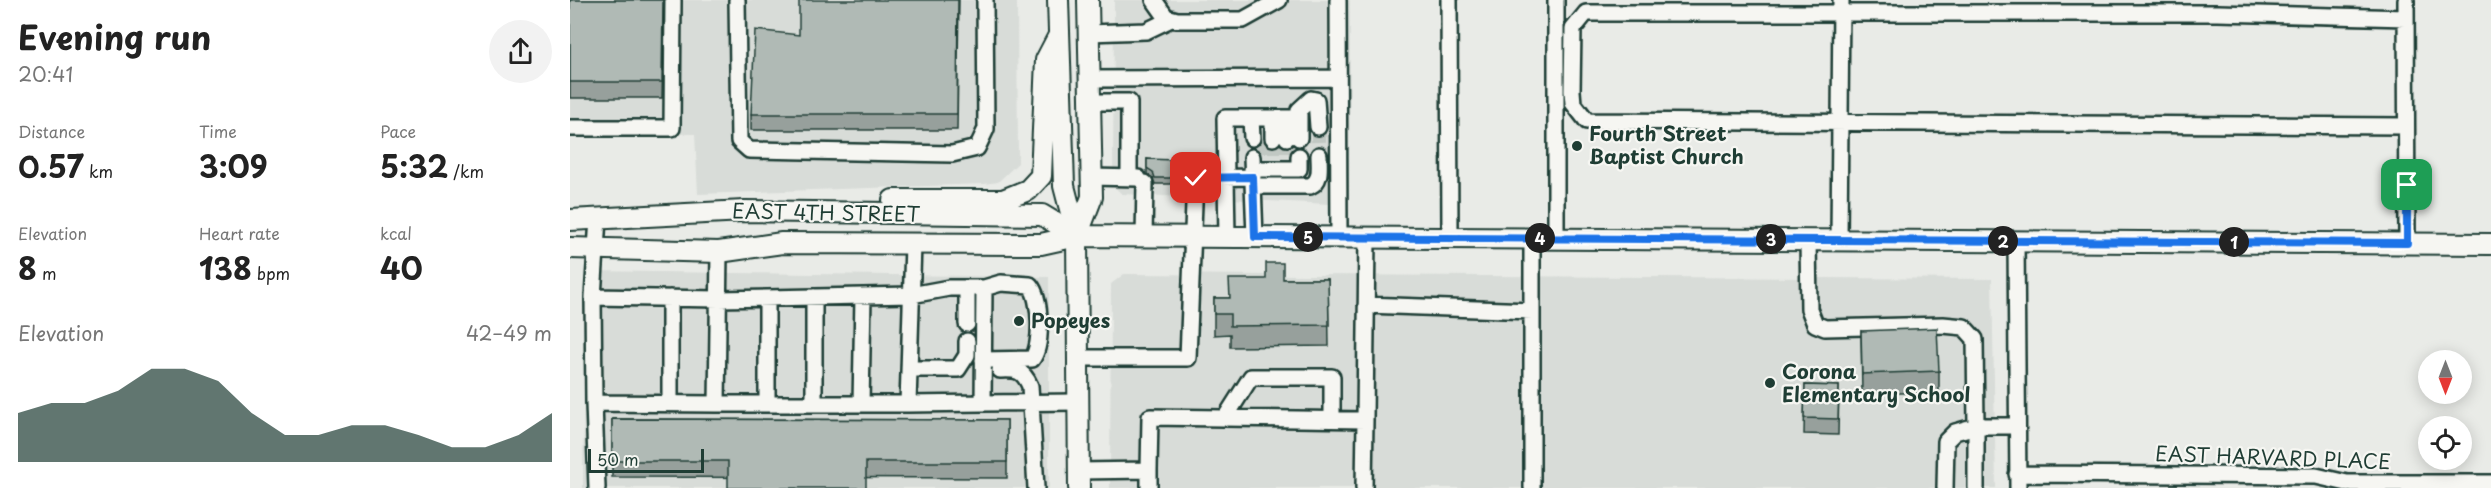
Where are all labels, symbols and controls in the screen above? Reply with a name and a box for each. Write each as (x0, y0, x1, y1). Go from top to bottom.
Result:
text: Evening run (18, 11, 211, 61)
button: share (489, 20, 552, 83)
text: 20:41 (18, 59, 73, 89)
place label: Fourth Street Baptist Church (1589, 118, 1744, 171)
text: Distance (18, 119, 85, 143)
text: Time (199, 119, 237, 143)
text: Pace (380, 119, 416, 143)
marker: Fourth Street Baptist Church (1570, 139, 1584, 153)
text: 0.57 (18, 143, 84, 188)
text: 3:09 (199, 143, 268, 188)
text: 5:32 (380, 143, 448, 188)
pin (1170, 152, 1221, 203)
text: km (84, 159, 113, 183)
text: /km (448, 159, 484, 183)
pin (2381, 159, 2432, 210)
icon: check (1179, 161, 1212, 194)
icon: arrive (2390, 168, 2423, 201)
street label: EAST 4TH STREET (732, 195, 921, 229)
text: Elevation (18, 221, 87, 245)
text: Heart rate (199, 221, 280, 245)
text: kcal (380, 221, 412, 245)
pin: 5 (1293, 222, 1323, 252)
pin: 4 (1525, 223, 1555, 253)
pin: 3 (1756, 224, 1786, 254)
text: 5 (1303, 225, 1313, 249)
text: 4 (1535, 226, 1545, 250)
pin: 2 (1988, 226, 2018, 256)
text: 3 (1766, 227, 1776, 251)
pin: 1 (2219, 227, 2249, 257)
text: 2 (1997, 229, 2009, 253)
text: 1 (2230, 230, 2238, 254)
text: 8 (18, 245, 37, 290)
text: 138 (199, 245, 252, 290)
text: 40 (380, 245, 423, 290)
text: m (37, 261, 57, 285)
text: bpm (252, 261, 290, 285)
place label: Popeyes (1031, 305, 1111, 335)
marker: Popeyes (1012, 314, 1026, 328)
text: Elevation (18, 318, 104, 348)
text: 42–49 m (466, 318, 552, 348)
north arrow (2418, 350, 2472, 404)
map controls (2418, 350, 2472, 470)
place label: Corona Elementary School (1782, 356, 1970, 409)
marker: Corona Elementary School (1763, 376, 1777, 390)
button: locate (2418, 416, 2472, 470)
street label: EAST HARVARD PLACE (2155, 438, 2391, 476)
scale bar (588, 446, 704, 474)
text: 50 m (597, 447, 638, 471)

